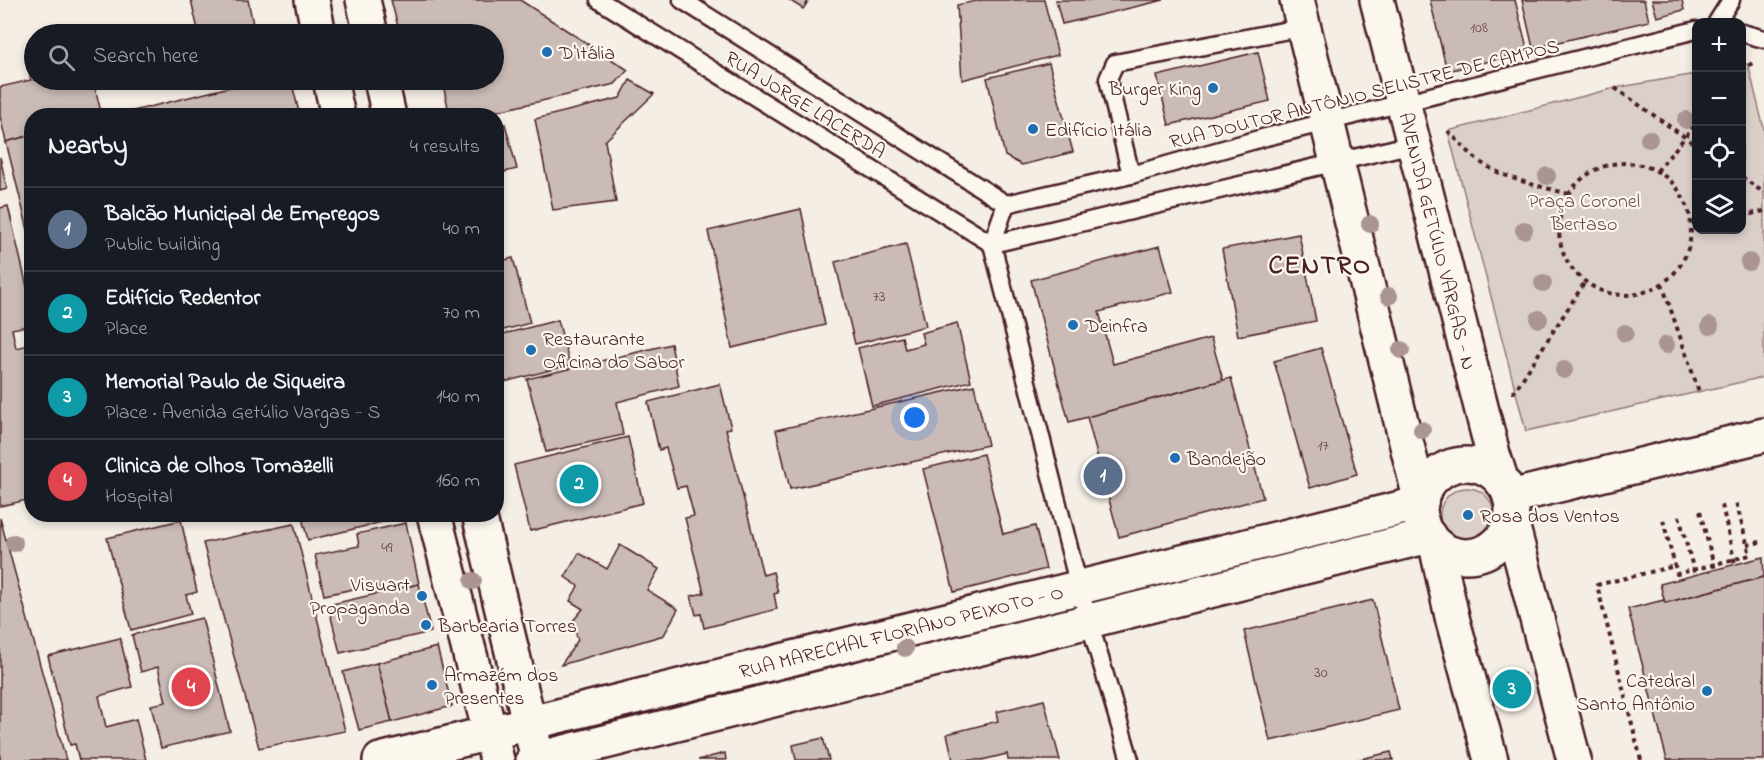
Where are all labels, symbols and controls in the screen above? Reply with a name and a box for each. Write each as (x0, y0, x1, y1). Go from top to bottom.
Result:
house number: 108 (1470, 16, 1488, 40)
map controls (1692, 18, 1746, 234)
button: + (1692, 18, 1746, 72)
search box (24, 24, 504, 90)
street label: RUA DOUTOR ANTÔNIO SELISTRE DE CAMPOS (1167, 33, 1563, 158)
place label: D'Itália (558, 40, 615, 69)
icon: search (45, 41, 78, 74)
text: Search here (93, 41, 198, 73)
marker: D'Itália (540, 45, 554, 59)
street label: RUA JORGE LACERDA (719, 45, 891, 167)
button: − (1692, 72, 1746, 126)
place label: Burger King (1108, 76, 1201, 106)
marker: Burger King (1206, 81, 1220, 95)
street label: AVENIDA GETÚLIO VARGAS - N (1389, 110, 1482, 374)
place label: Edifício Itália (1045, 117, 1152, 146)
marker: Edifício Itália (1026, 122, 1040, 136)
button: locate (1692, 126, 1746, 180)
text: Nearby (48, 128, 127, 166)
text: 4 results (410, 133, 480, 162)
button: layers (1692, 180, 1746, 234)
park label: Praça Coronel Bertaso (1528, 188, 1640, 240)
text: Balcão Municipal de Empregos (105, 199, 380, 231)
text: 1 (64, 215, 71, 244)
text: 40 m (443, 215, 480, 244)
text: Public building (105, 231, 220, 260)
district label: CENTRO (1268, 248, 1372, 286)
text: Edifício Redentor (105, 283, 260, 315)
house number: 73 (872, 285, 886, 309)
text: 2 (63, 299, 72, 328)
text: 70 m (443, 299, 480, 328)
place label: Deinfra (1084, 313, 1148, 342)
text: Place (105, 315, 147, 344)
marker: Deinfra (1066, 318, 1080, 332)
place label: Restaurante Oficina do Sabor (543, 326, 685, 378)
marker: Restaurante Oficina do Sabor (524, 343, 538, 357)
text: Memorial Paulo de Siqueira (105, 367, 345, 399)
text: 3 (63, 383, 72, 412)
text: 140 m (436, 383, 480, 412)
text: Place · Avenida Getúlio Vargas - S (105, 399, 380, 428)
your location (900, 403, 929, 432)
house number: 17 (1317, 434, 1329, 458)
place label: Bandejão (1186, 446, 1266, 475)
text: Clinica de Olhos Tomazelli (105, 451, 334, 483)
marker: Bandejão (1168, 451, 1182, 465)
pin: 1 (1084, 454, 1122, 498)
pin: 2 (560, 462, 598, 506)
text: 4 (63, 467, 72, 496)
text: 160 m (436, 467, 480, 496)
text: Hospital (105, 483, 173, 512)
place label: Rosa dos Ventos (1480, 503, 1620, 532)
marker: Rosa dos Ventos (1461, 508, 1475, 522)
house number: 49 (381, 536, 393, 560)
place label: Visuart Propaganda (310, 572, 410, 625)
street label: RUA MARECHAL FLORIANO PEIXOTO - O (736, 579, 1067, 688)
marker: Visuart Propaganda (415, 589, 429, 603)
place label: Barbearia Torres (437, 613, 577, 642)
marker: Barbearia Torres (419, 618, 433, 632)
house number: 30 (1314, 661, 1328, 685)
place label: Armazém dos Presentes (444, 662, 559, 714)
pin: 4 (172, 664, 210, 710)
pin: 3 (1492, 666, 1532, 712)
place label: Catedral Santo Antônio (1576, 668, 1695, 720)
marker: Armazém dos Presentes (425, 678, 439, 692)
marker: Catedral Santo Antônio (1700, 684, 1714, 698)

